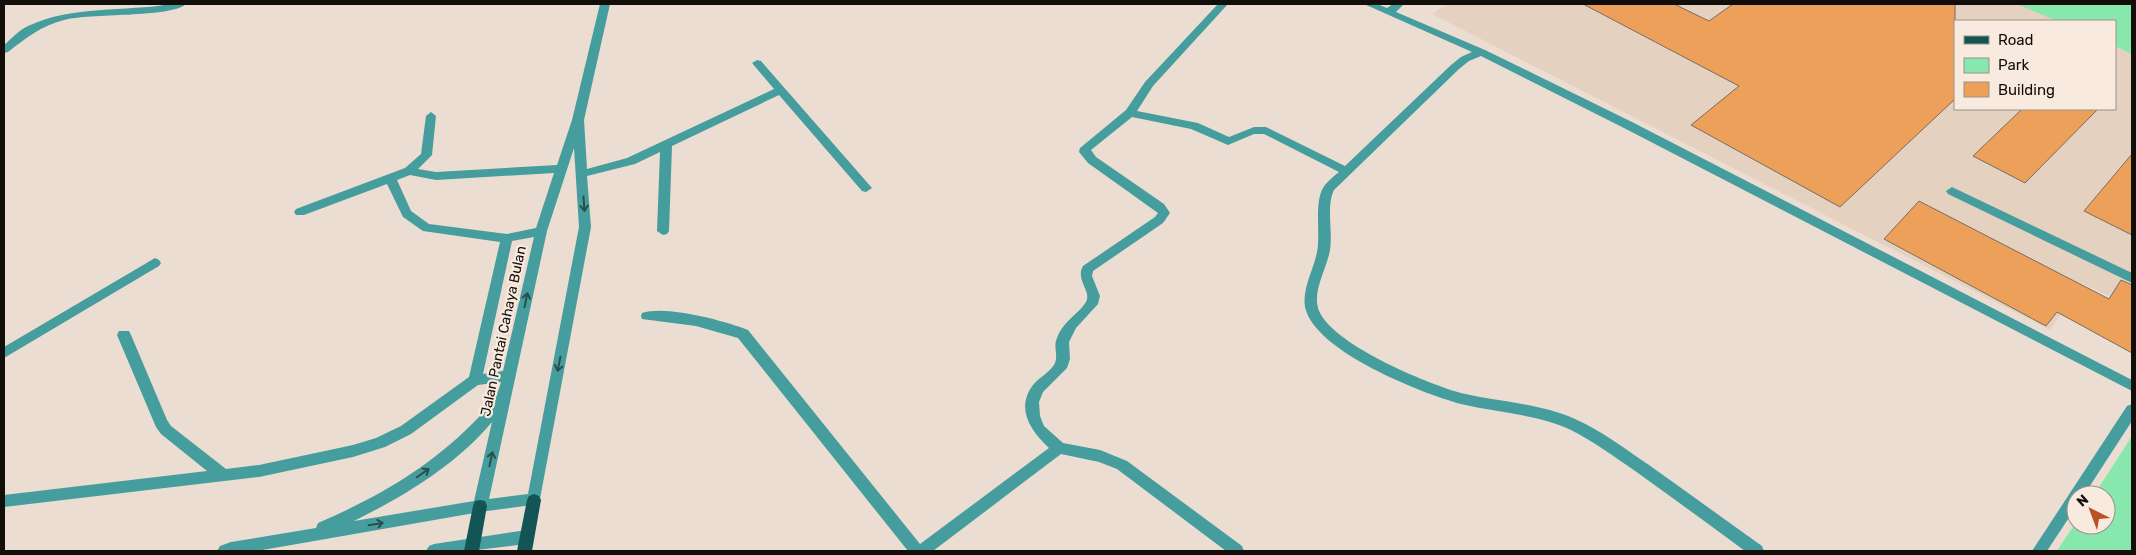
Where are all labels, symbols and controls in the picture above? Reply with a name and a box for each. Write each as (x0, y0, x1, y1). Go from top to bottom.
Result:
legend (1954, 20, 2116, 110)
text: Road (1998, 31, 2034, 49)
text: Park (1998, 56, 2029, 74)
text: Building (1998, 81, 2055, 99)
one-way arrow (579, 196, 588, 212)
street label: Jalan Pantai Cahaya Bulan (477, 244, 530, 418)
one-way arrow (522, 293, 531, 309)
one-way arrow (554, 355, 564, 371)
one-way arrow (487, 451, 496, 467)
one-way arrow (416, 468, 430, 478)
north arrow (2066, 485, 2116, 535)
text: N (2073, 491, 2092, 510)
one-way arrow (367, 519, 383, 529)

